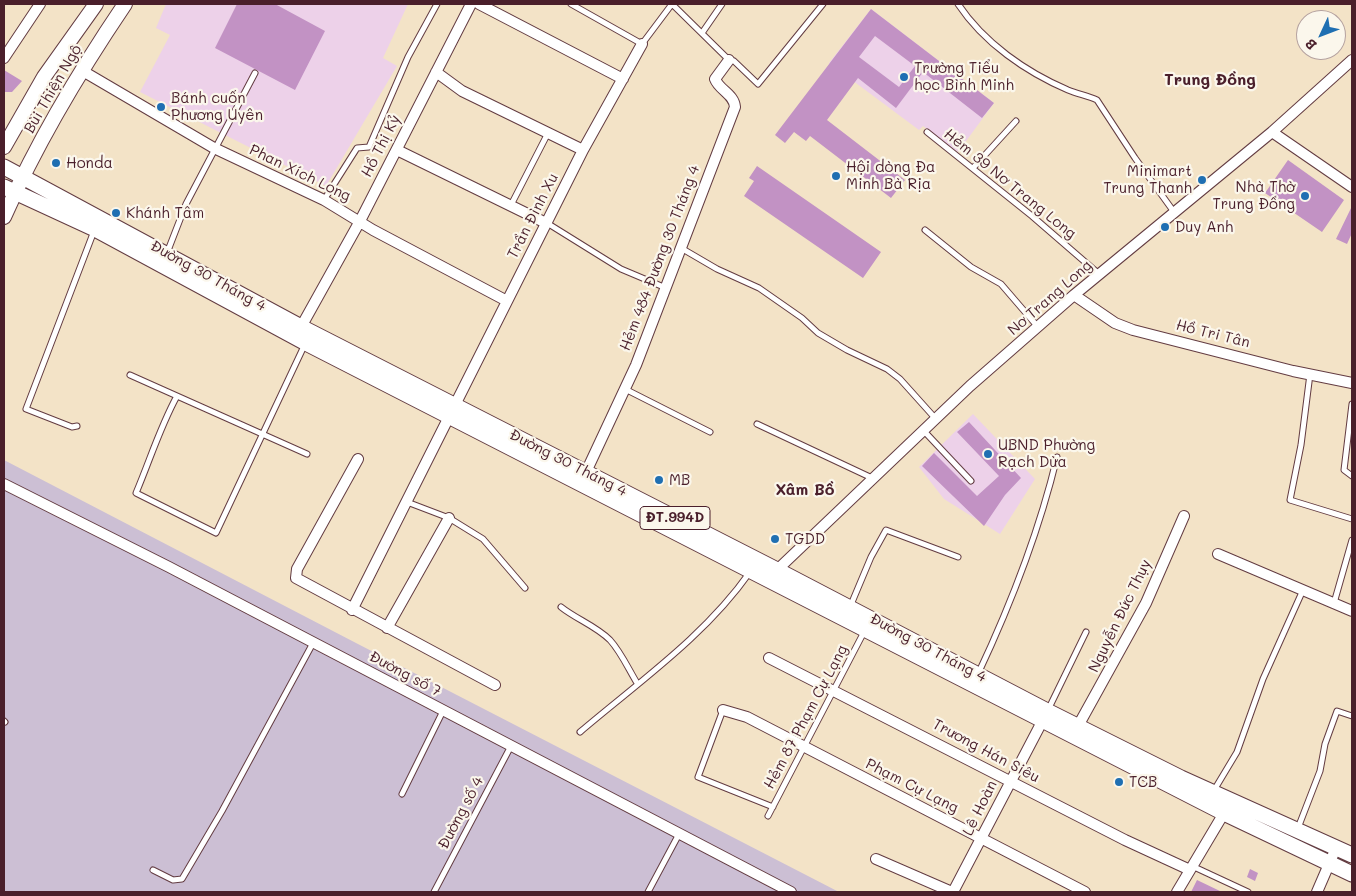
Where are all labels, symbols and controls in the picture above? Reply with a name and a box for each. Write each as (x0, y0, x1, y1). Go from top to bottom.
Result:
north arrow (1296, 10, 1346, 60)
text: B (1300, 35, 1321, 55)
street label: Bùi Thiện Ngộ (20, 41, 86, 137)
place label: Trường Tiểu học Bình Minh (914, 59, 1014, 94)
district label: Trung Đồng (1164, 70, 1256, 90)
marker: Trường Tiểu học Bình Minh (898, 71, 910, 83)
place label: Bánh cuốn Phương Uyên (171, 89, 263, 124)
marker: Bánh cuốn Phương Uyên (155, 101, 167, 113)
street label: Hồ Thị Kỷ (358, 112, 404, 180)
street label: Hẻm 39 Nơ Trang Long (940, 125, 1080, 243)
street label: Phan Xích Long (246, 141, 354, 205)
place label: Honda (66, 154, 113, 172)
marker: Honda (50, 157, 62, 169)
place label: Hội dòng Đa Minh Bà Rịa (846, 158, 935, 193)
place label: Minimart Trung Thanh (1103, 162, 1192, 197)
street label: Hẻm 484 Đường 30 Tháng 4 (616, 163, 704, 353)
street label: Trần Đình Xu (504, 170, 562, 262)
marker: Hội dòng Đa Minh Bà Rịa (830, 170, 842, 182)
marker: Minimart Trung Thanh (1196, 174, 1208, 186)
place label: Nhà Thờ Trung Đồng (1212, 178, 1295, 213)
marker: Nhà Thờ Trung Đồng (1299, 190, 1311, 202)
place label: Khánh Tâm (126, 204, 204, 222)
marker: Khánh Tâm (110, 207, 122, 219)
place label: Duy Anh (1175, 218, 1233, 236)
marker: Duy Anh (1159, 221, 1171, 233)
street label: Đường 30 Tháng 4 (147, 237, 269, 315)
street label: Nơ Trang Long (1004, 257, 1096, 339)
street label: Hồ Tri Tân (1174, 316, 1252, 352)
street label: Đường 30 Tháng 4 (506, 426, 630, 500)
place label: UBND Phường Rạch Dừa (998, 436, 1095, 471)
marker: UBND Phường Rạch Dừa (982, 448, 994, 460)
place label: MB (669, 471, 690, 489)
marker: MB (653, 474, 665, 486)
district label: Xâm Bồ (776, 480, 834, 500)
road number: ĐT.994D (640, 506, 710, 530)
place label: TGDD (785, 530, 825, 548)
marker: TGDD (769, 533, 781, 545)
street label: Nguyễn Đức Thụy (1085, 556, 1155, 676)
street label: Đường 30 Tháng 4 (867, 610, 989, 686)
street label: Hẻm 87 Phạm Cự Lạng (760, 642, 852, 792)
street label: Đường số 7 (366, 647, 444, 701)
street label: Trương Hán Siêu (929, 715, 1043, 787)
street label: Phạm Cự Lạng (863, 755, 961, 817)
place label: TCB (1129, 773, 1157, 791)
street label: Đường số 4 (434, 774, 488, 852)
marker: TCB (1113, 776, 1125, 788)
street label: Lê Hoàn (959, 777, 1001, 839)

